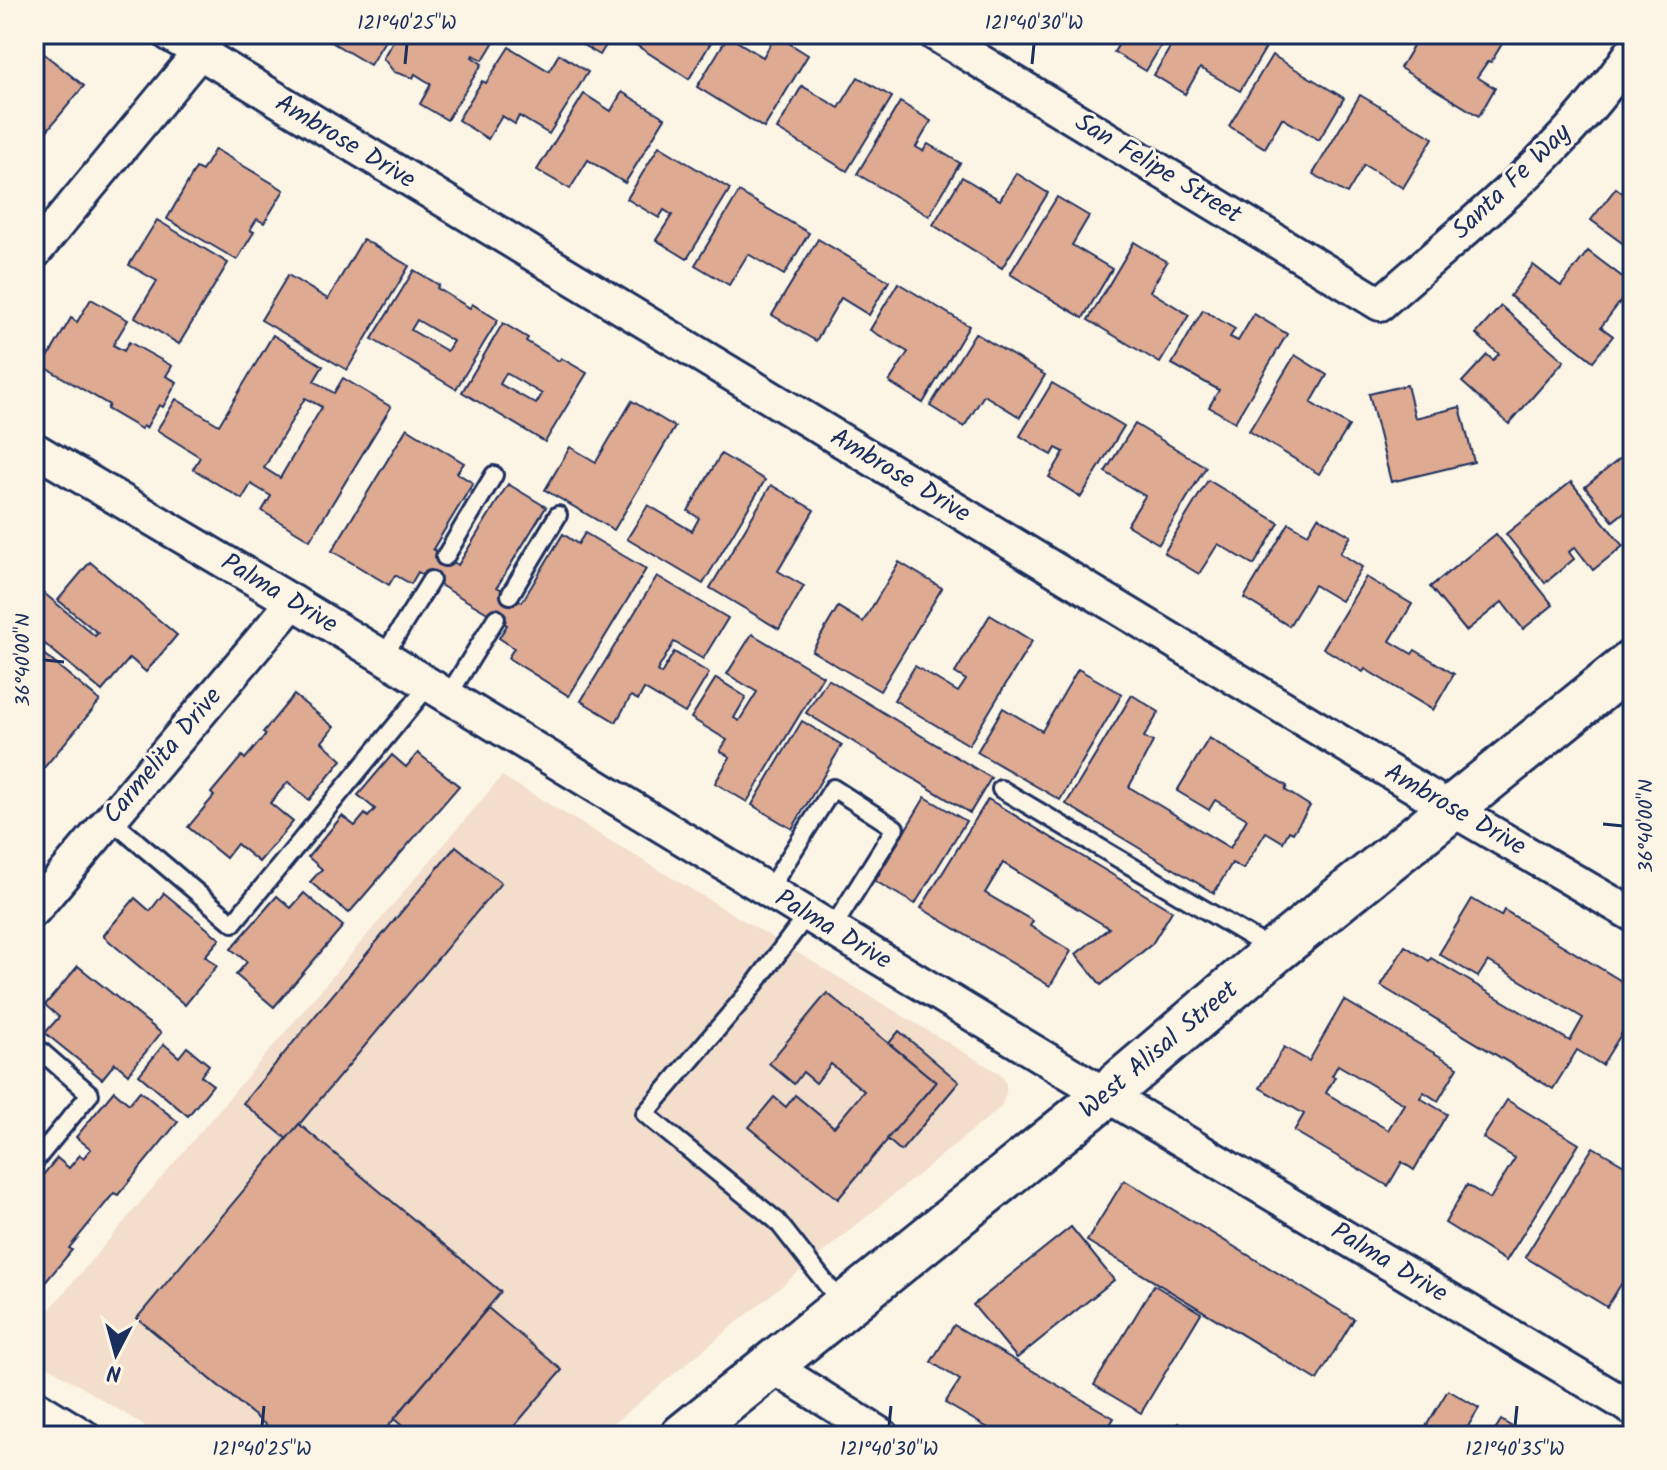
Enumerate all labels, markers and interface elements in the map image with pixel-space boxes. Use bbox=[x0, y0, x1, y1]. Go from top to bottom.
text: 121°40'25"W bbox=[357, 8, 457, 40]
text: 121°40'30"W bbox=[985, 8, 1083, 40]
street label: Ambrose Drive bbox=[266, 83, 424, 201]
street label: San Felipe Street bbox=[1066, 102, 1250, 236]
street label: Santa Fe Way bbox=[1442, 113, 1582, 250]
street label: Ambrose Drive bbox=[821, 417, 979, 535]
street label: Palma Drive bbox=[212, 542, 346, 646]
text: 36°40'00"N bbox=[8, 613, 40, 707]
street label: Carmelita Drive bbox=[93, 678, 233, 834]
street label: Ambrose Drive bbox=[1376, 752, 1534, 868]
text: 36°40'00"N bbox=[1631, 779, 1663, 873]
street label: Palma Drive bbox=[766, 878, 900, 982]
street label: West Alisal Street bbox=[1070, 970, 1249, 1130]
street label: Palma Drive bbox=[1322, 1211, 1456, 1315]
north arrow bbox=[76, 1314, 156, 1394]
text: N bbox=[105, 1353, 123, 1390]
text: 121°40'25"W bbox=[212, 1434, 312, 1466]
text: 121°40'30"W bbox=[840, 1434, 938, 1466]
text: 121°40'35"W bbox=[1465, 1434, 1565, 1466]

